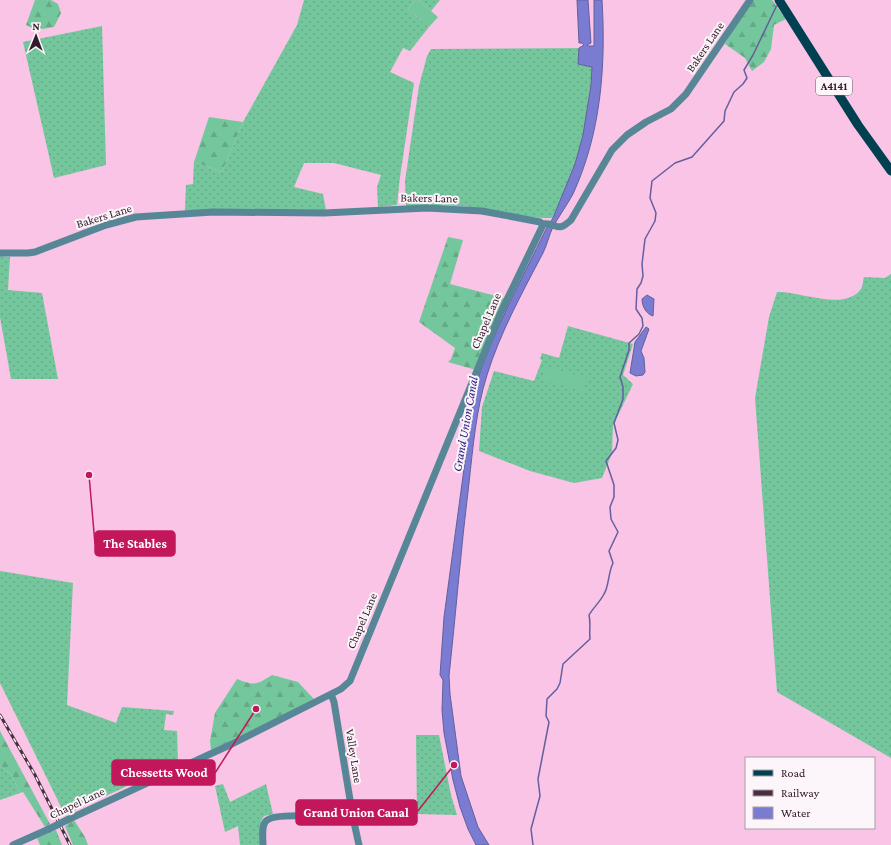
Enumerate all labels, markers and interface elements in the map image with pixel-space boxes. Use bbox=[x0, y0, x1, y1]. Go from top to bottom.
north arrow bbox=[16, 16, 56, 56]
street label: Bakers Lane bbox=[683, 19, 727, 75]
text: N bbox=[32, 20, 41, 32]
road number: A4141 bbox=[816, 77, 852, 95]
street label: Bakers Lane bbox=[400, 190, 458, 206]
street label: Bakers Lane bbox=[74, 201, 134, 231]
street label: Chapel Lane bbox=[468, 291, 504, 351]
water label: Grand Union Canal bbox=[449, 374, 481, 473]
callout: The Stables bbox=[95, 531, 175, 556]
text: The Stables bbox=[103, 536, 167, 551]
street label: Chapel Lane bbox=[344, 591, 380, 651]
street label: Valley Lane bbox=[343, 728, 365, 784]
legend bbox=[745, 757, 875, 829]
callout: Chessetts Wood bbox=[112, 760, 215, 785]
text: Chessetts Wood bbox=[120, 765, 208, 780]
text: Road bbox=[781, 766, 806, 780]
street label: Chapel Lane bbox=[47, 784, 107, 822]
text: Railway bbox=[781, 786, 820, 800]
callout: Grand Union Canal bbox=[296, 800, 417, 825]
text: Grand Union Canal bbox=[303, 805, 409, 820]
text: Water bbox=[781, 806, 811, 820]

